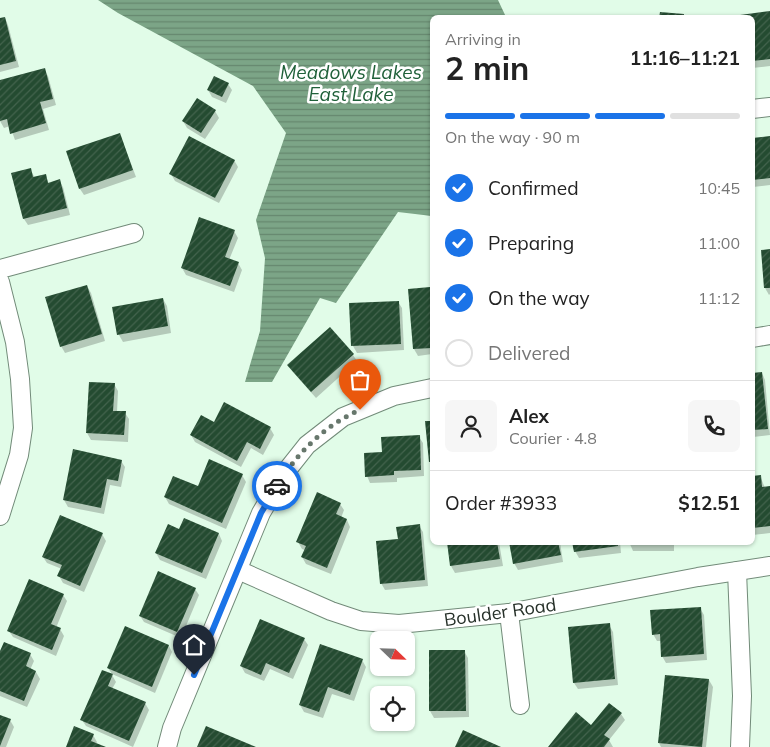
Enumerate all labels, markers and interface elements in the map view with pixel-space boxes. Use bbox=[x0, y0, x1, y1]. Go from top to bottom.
text: Arriving in bbox=[445, 29, 521, 49]
text: 11:16–11:21 bbox=[630, 46, 740, 70]
text: 2 min bbox=[445, 48, 529, 88]
water label: Meadows Lakes East Lake bbox=[280, 60, 422, 106]
text: On the way · 90 m bbox=[445, 127, 580, 147]
icon: check bbox=[445, 174, 473, 202]
text: Confirmed bbox=[488, 176, 579, 200]
text: 10:45 bbox=[698, 178, 740, 198]
icon: check bbox=[445, 229, 473, 257]
text: Preparing bbox=[488, 231, 574, 255]
text: 11:00 bbox=[698, 233, 740, 253]
icon: check bbox=[445, 284, 473, 312]
text: On the way bbox=[488, 286, 590, 310]
text: 11:12 bbox=[698, 288, 740, 308]
text: Delivered bbox=[488, 341, 570, 365]
pin bbox=[339, 359, 381, 410]
icon: bag bbox=[346, 366, 374, 394]
button: person bbox=[445, 400, 497, 452]
button: phone bbox=[688, 400, 740, 452]
text: Alex bbox=[509, 404, 549, 428]
text: Courier · 4.8 bbox=[509, 428, 597, 448]
courier bbox=[252, 461, 302, 511]
icon: car bbox=[263, 472, 291, 500]
text: Order #3933 bbox=[445, 491, 557, 515]
text: $12.51 bbox=[678, 491, 740, 515]
street label: Boulder Road bbox=[442, 593, 558, 631]
pin bbox=[173, 624, 215, 675]
icon: home bbox=[180, 631, 208, 659]
north arrow bbox=[370, 631, 415, 676]
map controls bbox=[370, 631, 415, 731]
button: locate bbox=[370, 686, 415, 731]

